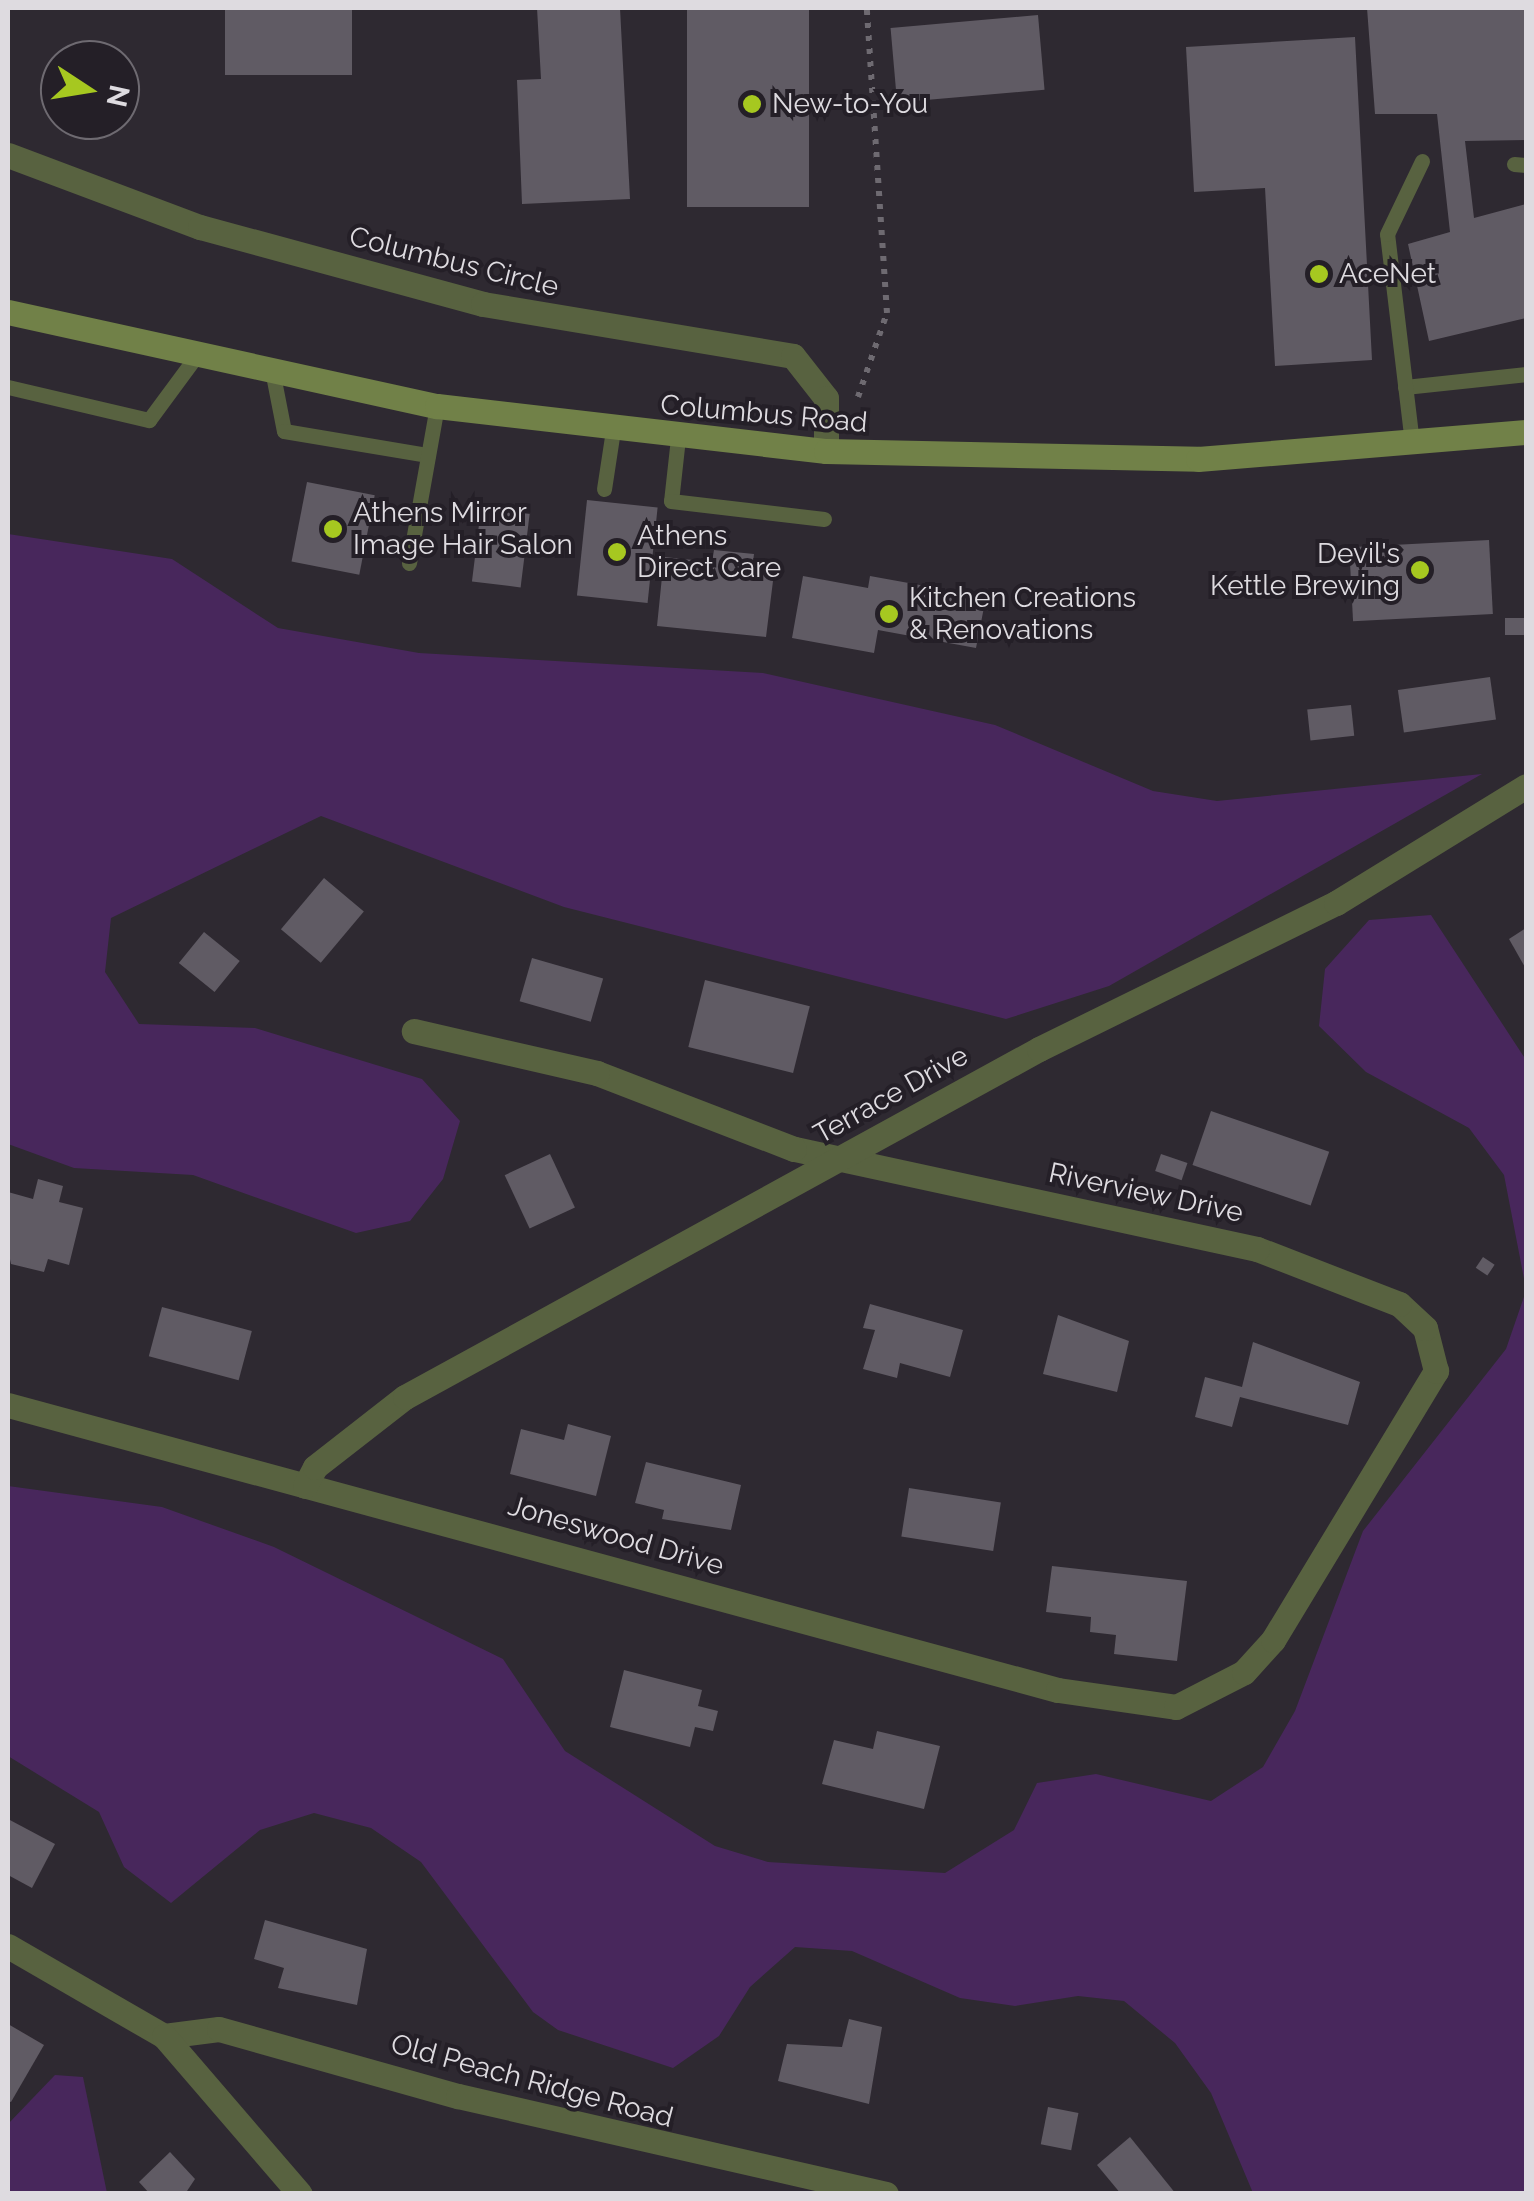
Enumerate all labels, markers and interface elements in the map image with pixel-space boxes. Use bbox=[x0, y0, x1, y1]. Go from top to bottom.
north arrow bbox=[40, 40, 140, 140]
text: N bbox=[100, 82, 136, 110]
place label: New-to-You bbox=[772, 87, 928, 121]
marker: New-to-You bbox=[741, 93, 763, 115]
street label: Columbus Circle bbox=[346, 220, 562, 304]
place label: AceNet bbox=[1339, 257, 1436, 291]
marker: AceNet bbox=[1308, 263, 1330, 285]
street label: Columbus Road bbox=[659, 388, 869, 440]
place label: Athens Mirror Image Hair Salon bbox=[353, 496, 574, 562]
marker: Athens Mirror Image Hair Salon bbox=[322, 518, 344, 540]
place label: Athens Direct Care bbox=[637, 519, 781, 585]
place label: Devil's Kettle Brewing bbox=[1210, 537, 1400, 603]
marker: Athens Direct Care bbox=[606, 541, 628, 563]
marker: Devil's Kettle Brewing bbox=[1409, 559, 1431, 581]
place label: Kitchen Creations & Renovations bbox=[909, 581, 1136, 647]
marker: Kitchen Creations & Renovations bbox=[878, 603, 900, 625]
street label: Terrace Drive bbox=[808, 1039, 974, 1151]
street label: Riverview Drive bbox=[1045, 1156, 1247, 1230]
street label: Joneswood Drive bbox=[504, 1489, 728, 1583]
street label: Old Peach Ridge Road bbox=[387, 2027, 677, 2135]

